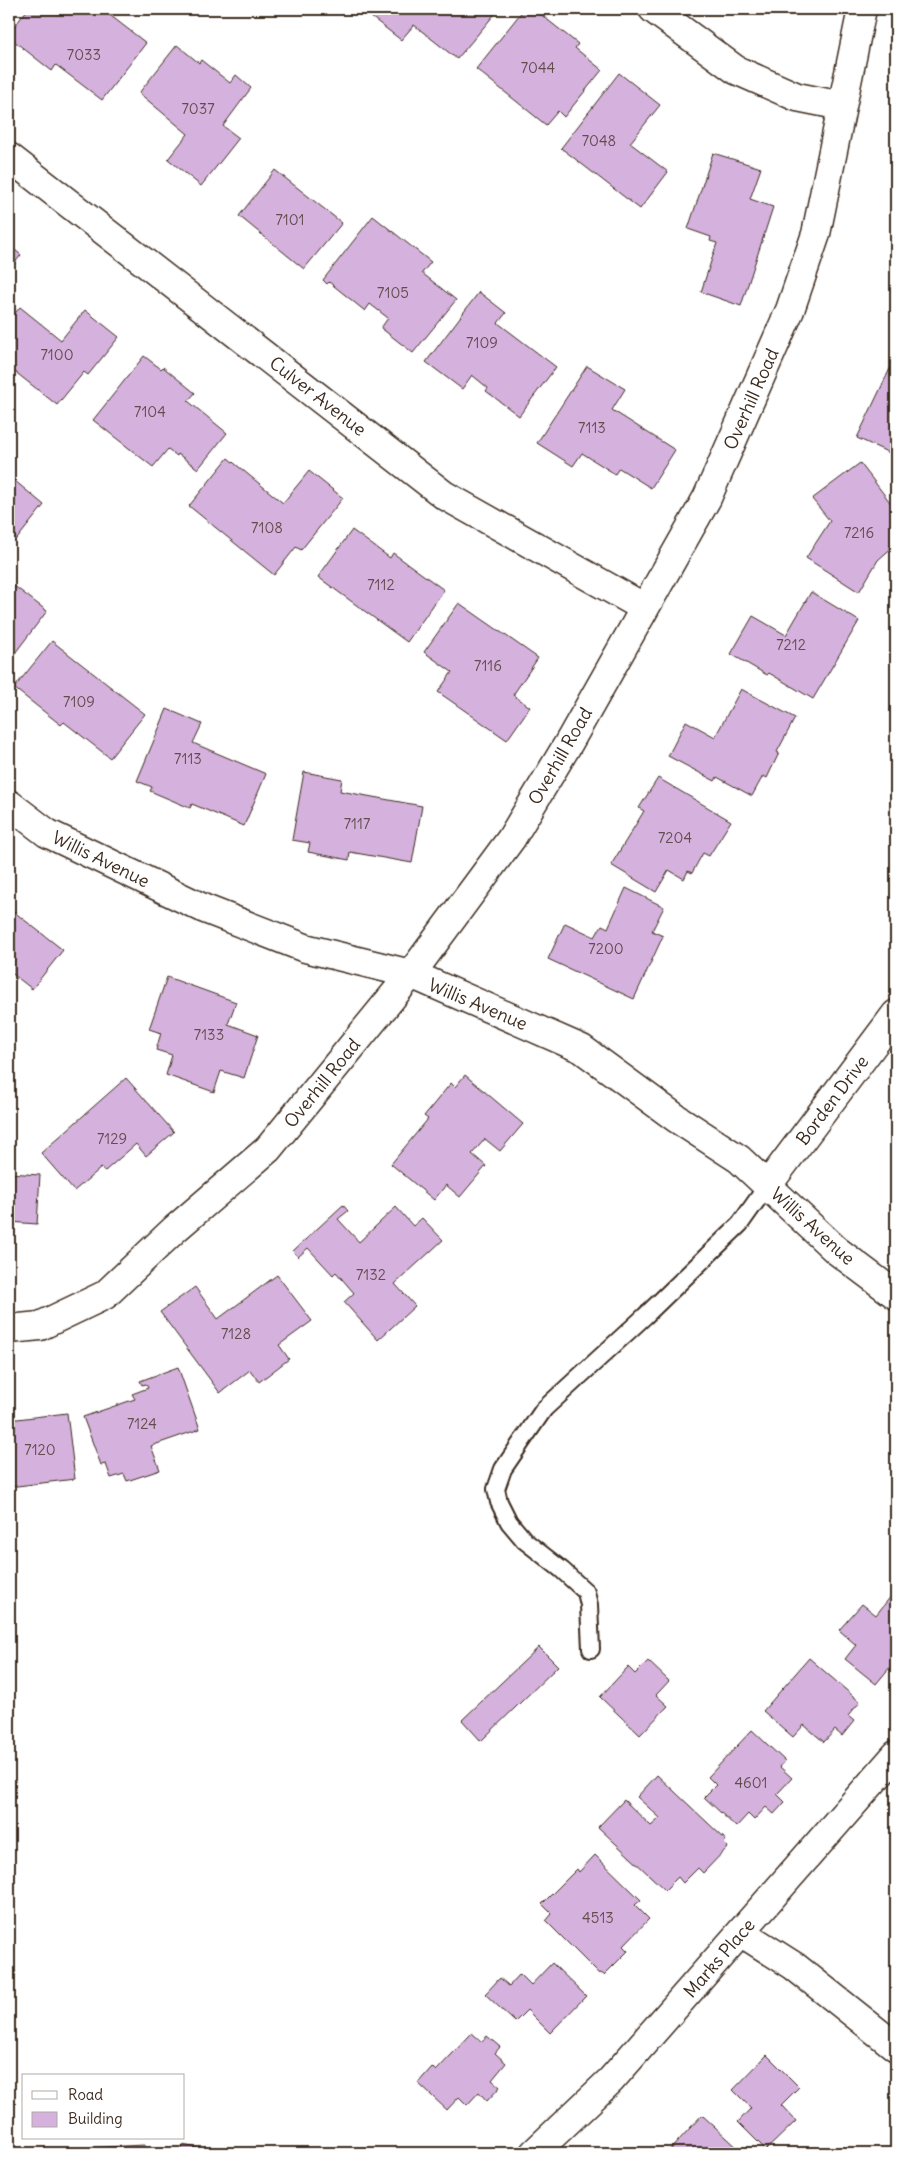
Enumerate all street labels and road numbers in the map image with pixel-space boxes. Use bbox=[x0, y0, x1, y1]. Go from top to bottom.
street label: Overhill Road bbox=[718, 344, 784, 453]
street label: Culver Avenue bbox=[265, 351, 371, 441]
street label: Overhill Road bbox=[523, 703, 597, 809]
street label: Willis Avenue bbox=[49, 826, 153, 892]
street label: Willis Avenue bbox=[425, 973, 531, 1035]
street label: Overhill Road bbox=[279, 1033, 365, 1132]
street label: Borden Drive bbox=[791, 1051, 873, 1149]
street label: Willis Avenue bbox=[766, 1182, 860, 1270]
street label: Marks Place bbox=[678, 1914, 760, 2002]

